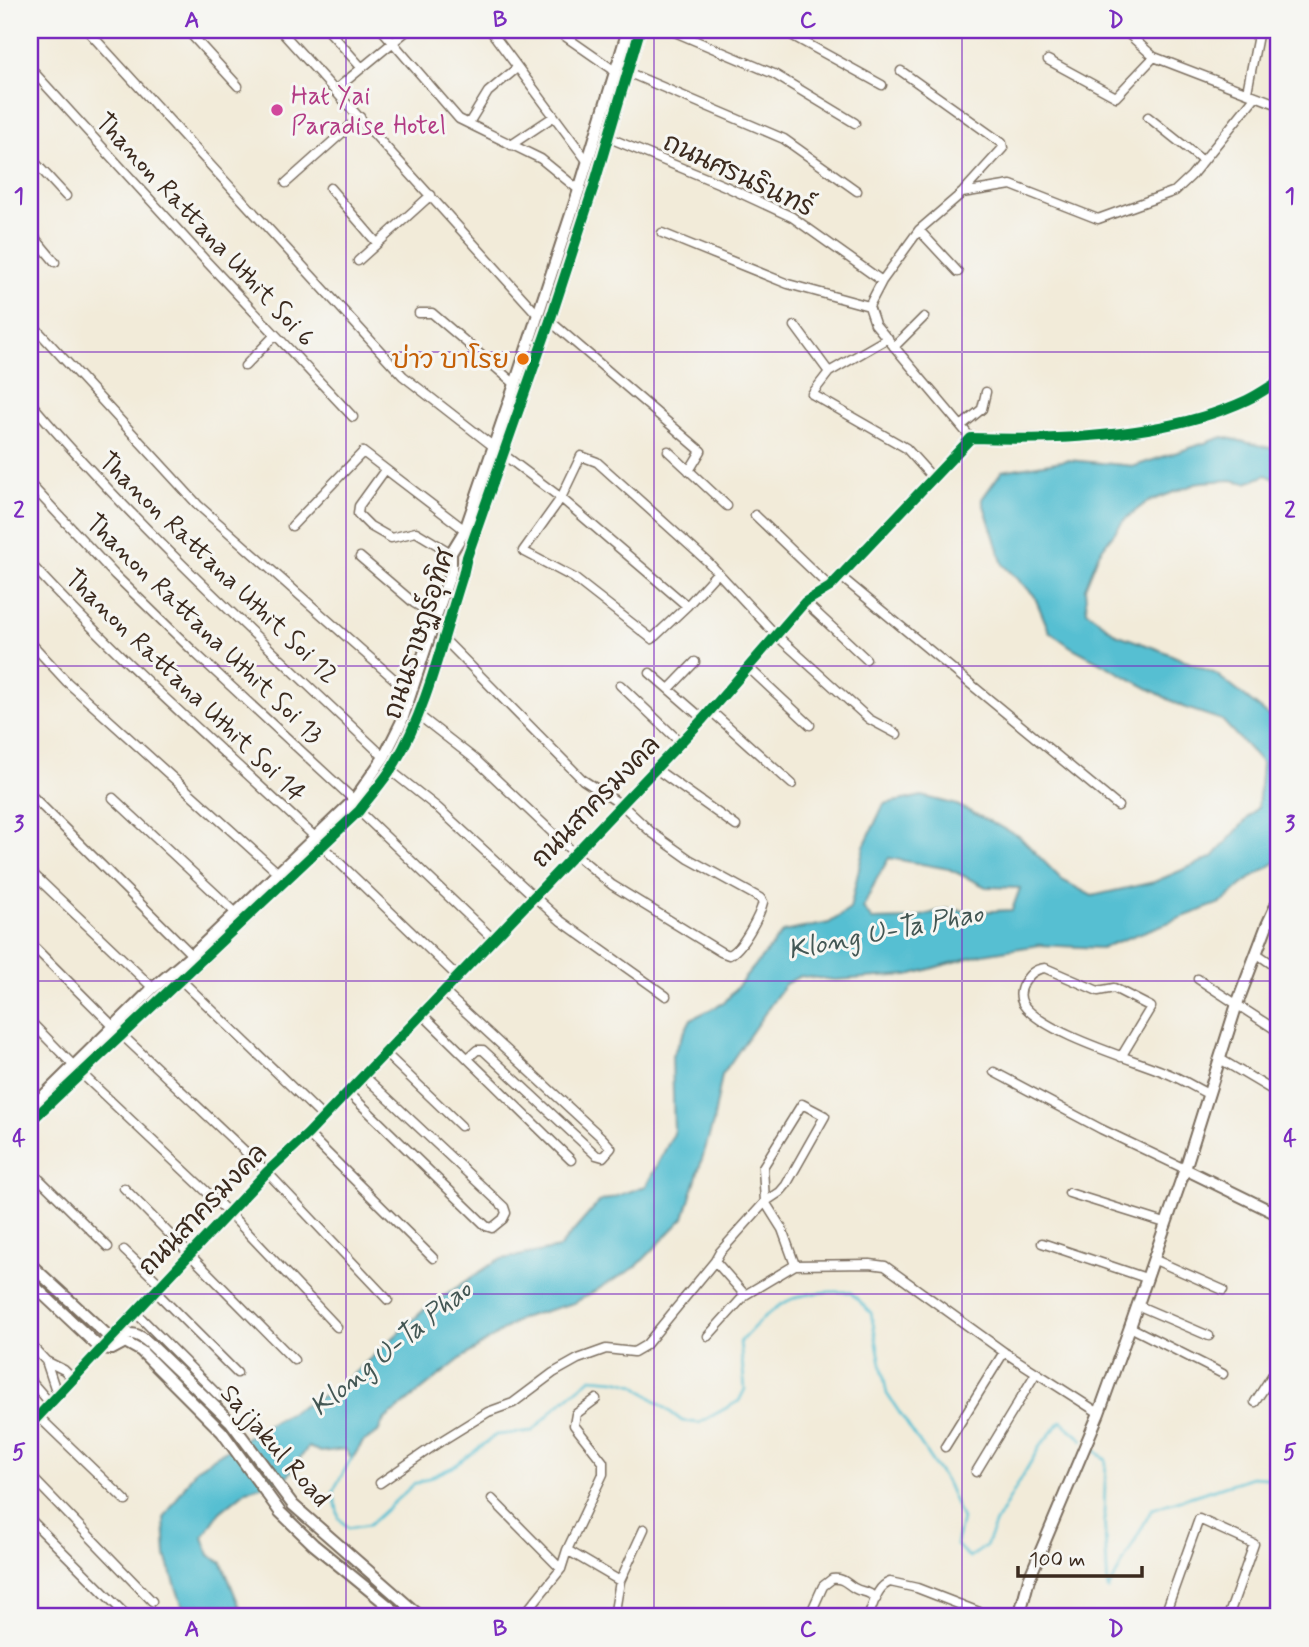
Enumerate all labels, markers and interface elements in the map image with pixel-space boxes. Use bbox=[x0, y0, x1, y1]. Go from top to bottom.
text: A bbox=[184, 6, 200, 36]
text: B bbox=[493, 6, 508, 36]
text: C bbox=[800, 6, 817, 36]
text: D bbox=[1108, 6, 1124, 36]
place label: Hat Yai Paradise Hotel bbox=[291, 80, 446, 144]
marker: Hat Yai Paradise Hotel bbox=[269, 102, 285, 118]
street label: Thanon Rattana Uthit Soi 6 bbox=[87, 106, 322, 355]
street label: ถนนศรนรินทร์ bbox=[657, 125, 820, 226]
text: 1 bbox=[14, 182, 24, 212]
text: 1 bbox=[1285, 182, 1295, 212]
place label: บ่าว บาโรย bbox=[391, 343, 509, 378]
marker: บ่าว บาโรย bbox=[515, 351, 531, 367]
street label: Thanon Rattana Uthit Soi 12 bbox=[91, 445, 345, 692]
text: 2 bbox=[13, 496, 25, 526]
text: 2 bbox=[1284, 496, 1296, 526]
street label: Thanon Rattana Uthit Soi 13 bbox=[78, 507, 330, 752]
street label: ถนนราษฏร์อุทิศ bbox=[376, 544, 464, 724]
street label: Thanon Rattana Uthit Soi 14 bbox=[57, 562, 312, 811]
street label: ถนนสาครมงคล bbox=[525, 729, 668, 876]
text: 3 bbox=[14, 810, 25, 840]
text: 3 bbox=[1285, 810, 1296, 840]
water label: Klong U-Ta Phao bbox=[785, 895, 987, 970]
text: 4 bbox=[12, 1124, 26, 1154]
text: 4 bbox=[1283, 1124, 1297, 1154]
street label: ถนนสาครมงคล bbox=[132, 1137, 275, 1284]
water label: Klong U-Ta Phao bbox=[303, 1272, 481, 1426]
street label: Sajjakul Road bbox=[212, 1378, 337, 1515]
text: 5 bbox=[12, 1438, 26, 1468]
text: 5 bbox=[1283, 1438, 1297, 1468]
scale bar bbox=[1018, 1535, 1143, 1579]
text: 100 m bbox=[1029, 1546, 1085, 1574]
text: A bbox=[184, 1615, 200, 1645]
text: B bbox=[493, 1615, 508, 1645]
text: C bbox=[800, 1615, 817, 1645]
text: D bbox=[1108, 1615, 1124, 1645]

